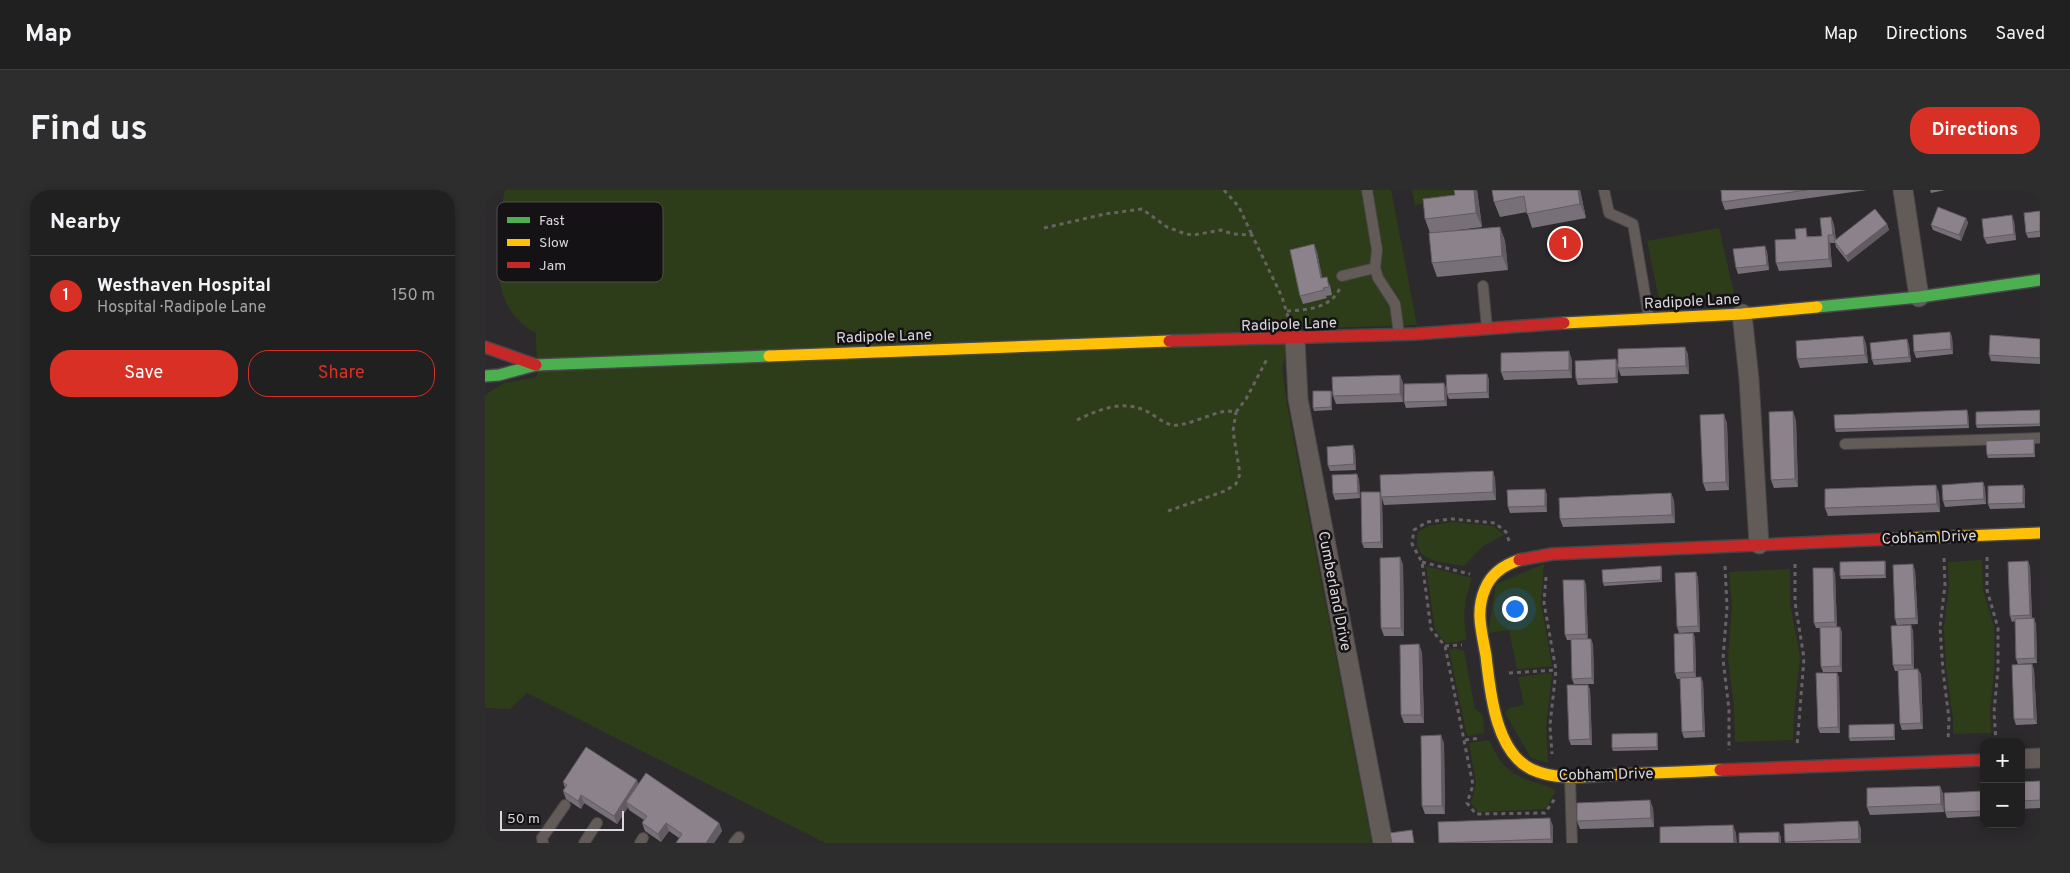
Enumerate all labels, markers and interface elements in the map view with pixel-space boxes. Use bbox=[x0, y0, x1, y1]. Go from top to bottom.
text: Map bbox=[25, 20, 72, 50]
text: Map bbox=[1824, 23, 1858, 46]
text: Directions bbox=[1886, 23, 1968, 46]
text: Saved bbox=[1996, 23, 2045, 46]
button: Directions bbox=[1910, 107, 2040, 154]
text: Find us bbox=[30, 108, 148, 152]
legend bbox=[497, 202, 663, 282]
text: Nearby bbox=[50, 209, 121, 236]
text: Fast bbox=[539, 213, 565, 230]
pin: 1 bbox=[1549, 225, 1581, 263]
text: Slow bbox=[539, 235, 569, 252]
text: Jam bbox=[539, 258, 566, 275]
text: Westhaven Hospital bbox=[97, 274, 271, 298]
text: 1 bbox=[63, 286, 69, 306]
text: 150 m bbox=[392, 286, 435, 306]
street label: Radipole Lane bbox=[1644, 290, 1741, 314]
text: Hospital · Radipole Lane bbox=[97, 298, 266, 318]
street label: Radipole Lane bbox=[1241, 314, 1337, 337]
street label: Radipole Lane bbox=[836, 326, 932, 349]
button: Save bbox=[50, 350, 238, 397]
button: Share bbox=[248, 350, 435, 397]
street label: Cobham Drive bbox=[1881, 527, 1977, 550]
street label: Cumberland Drive bbox=[1313, 530, 1354, 653]
your location bbox=[1502, 596, 1528, 622]
map controls bbox=[1980, 738, 2025, 828]
button: + bbox=[1980, 738, 2025, 783]
street label: Cobham Drive bbox=[1558, 765, 1654, 786]
button: − bbox=[1980, 783, 2025, 828]
scale bar bbox=[500, 808, 624, 831]
text: 50 m bbox=[507, 811, 540, 828]

